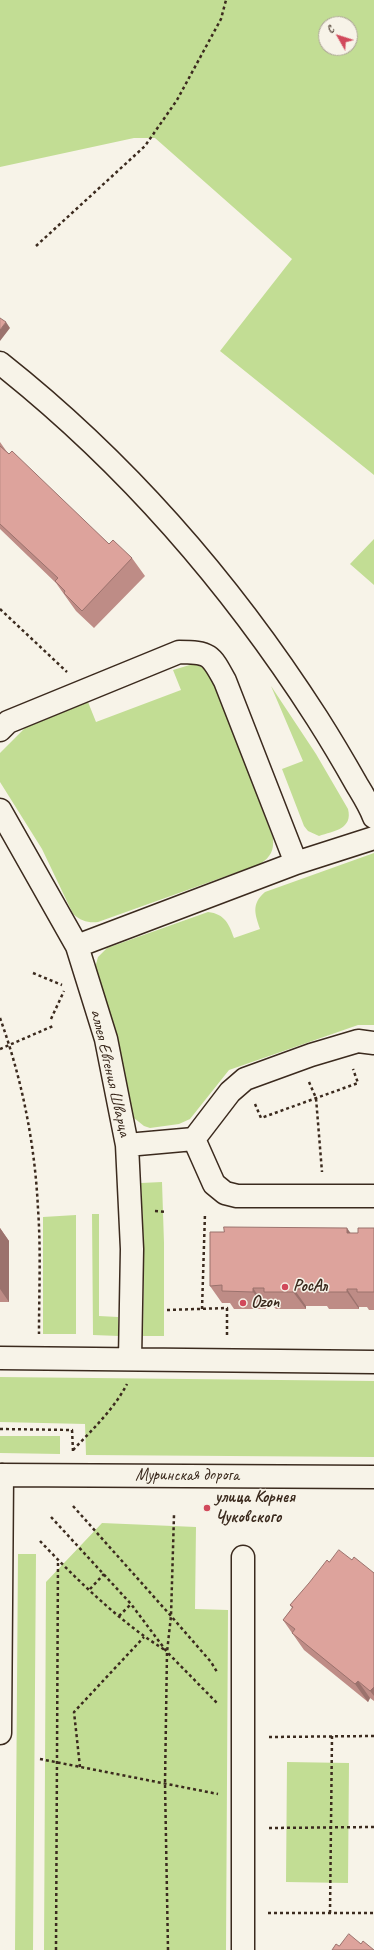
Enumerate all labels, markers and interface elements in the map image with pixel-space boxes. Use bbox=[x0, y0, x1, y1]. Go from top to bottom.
north arrow bbox=[318, 16, 358, 56]
text: С bbox=[322, 23, 337, 36]
street label: аллея Евгения Шварца bbox=[85, 1007, 135, 1139]
place label: РосАл bbox=[293, 1277, 328, 1297]
marker: РосАл bbox=[280, 1282, 290, 1292]
place label: Ozon bbox=[251, 1293, 279, 1313]
marker: Ozon bbox=[238, 1298, 248, 1308]
street label: Муринская дорога bbox=[135, 1466, 239, 1486]
place label: улица Корнея Чуковского bbox=[215, 1488, 295, 1528]
marker: улица Корнея Чуковского bbox=[202, 1503, 212, 1513]

